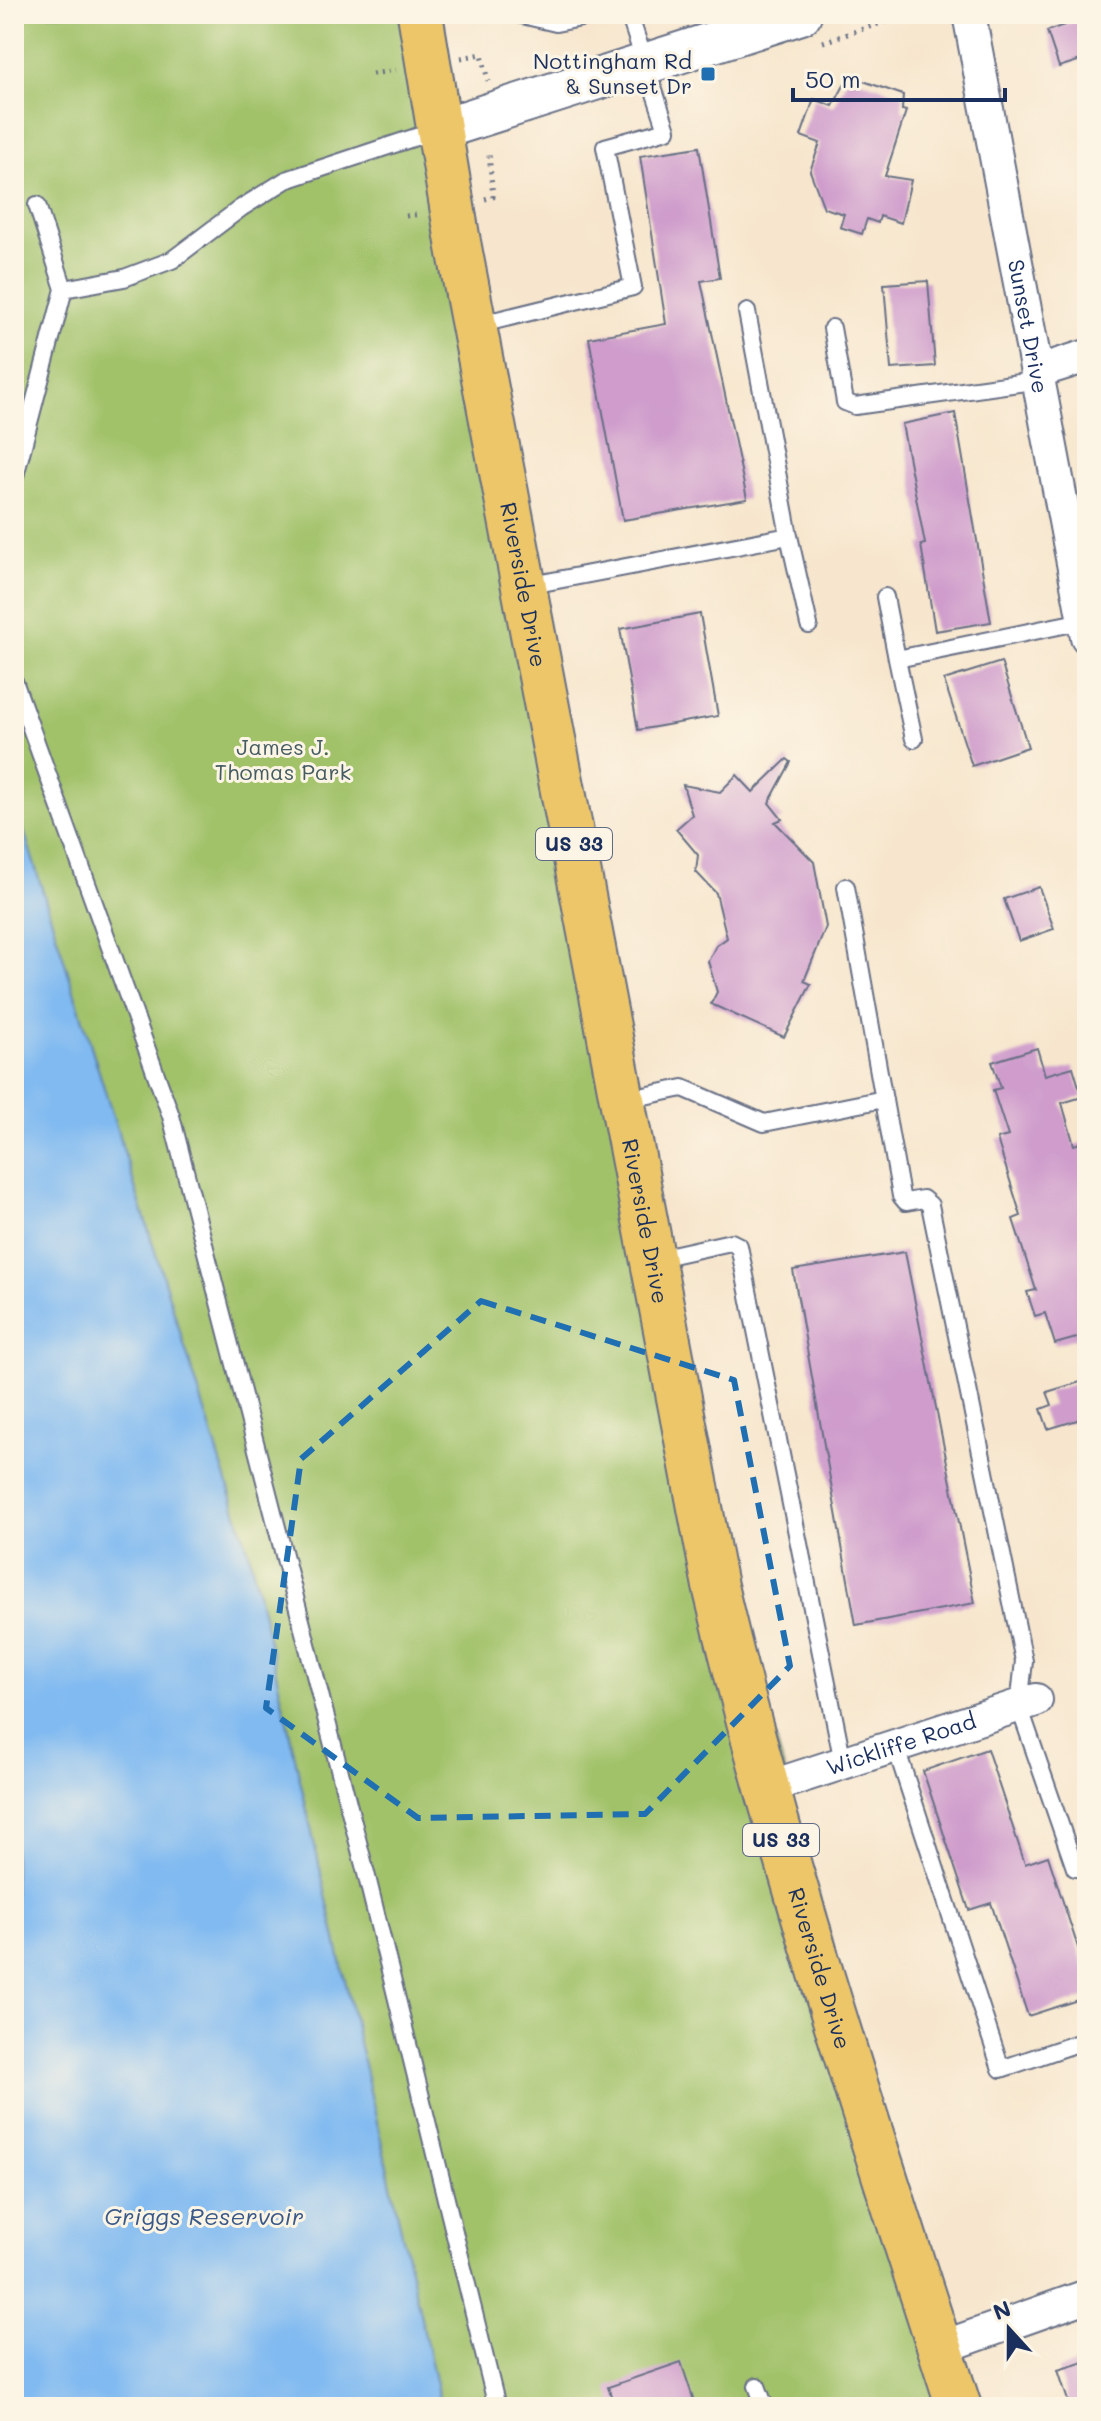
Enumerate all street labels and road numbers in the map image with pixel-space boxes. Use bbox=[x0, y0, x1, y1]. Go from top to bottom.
street label: Sunset Drive bbox=[1002, 257, 1056, 396]
street label: Riverside Drive bbox=[494, 500, 554, 669]
road number: US 33 bbox=[536, 828, 612, 860]
street label: Riverside Drive bbox=[616, 1136, 676, 1306]
street label: Wickliffe Road bbox=[822, 1706, 979, 1781]
road number: US 33 bbox=[743, 1824, 819, 1856]
street label: Riverside Drive bbox=[782, 1884, 858, 2053]

